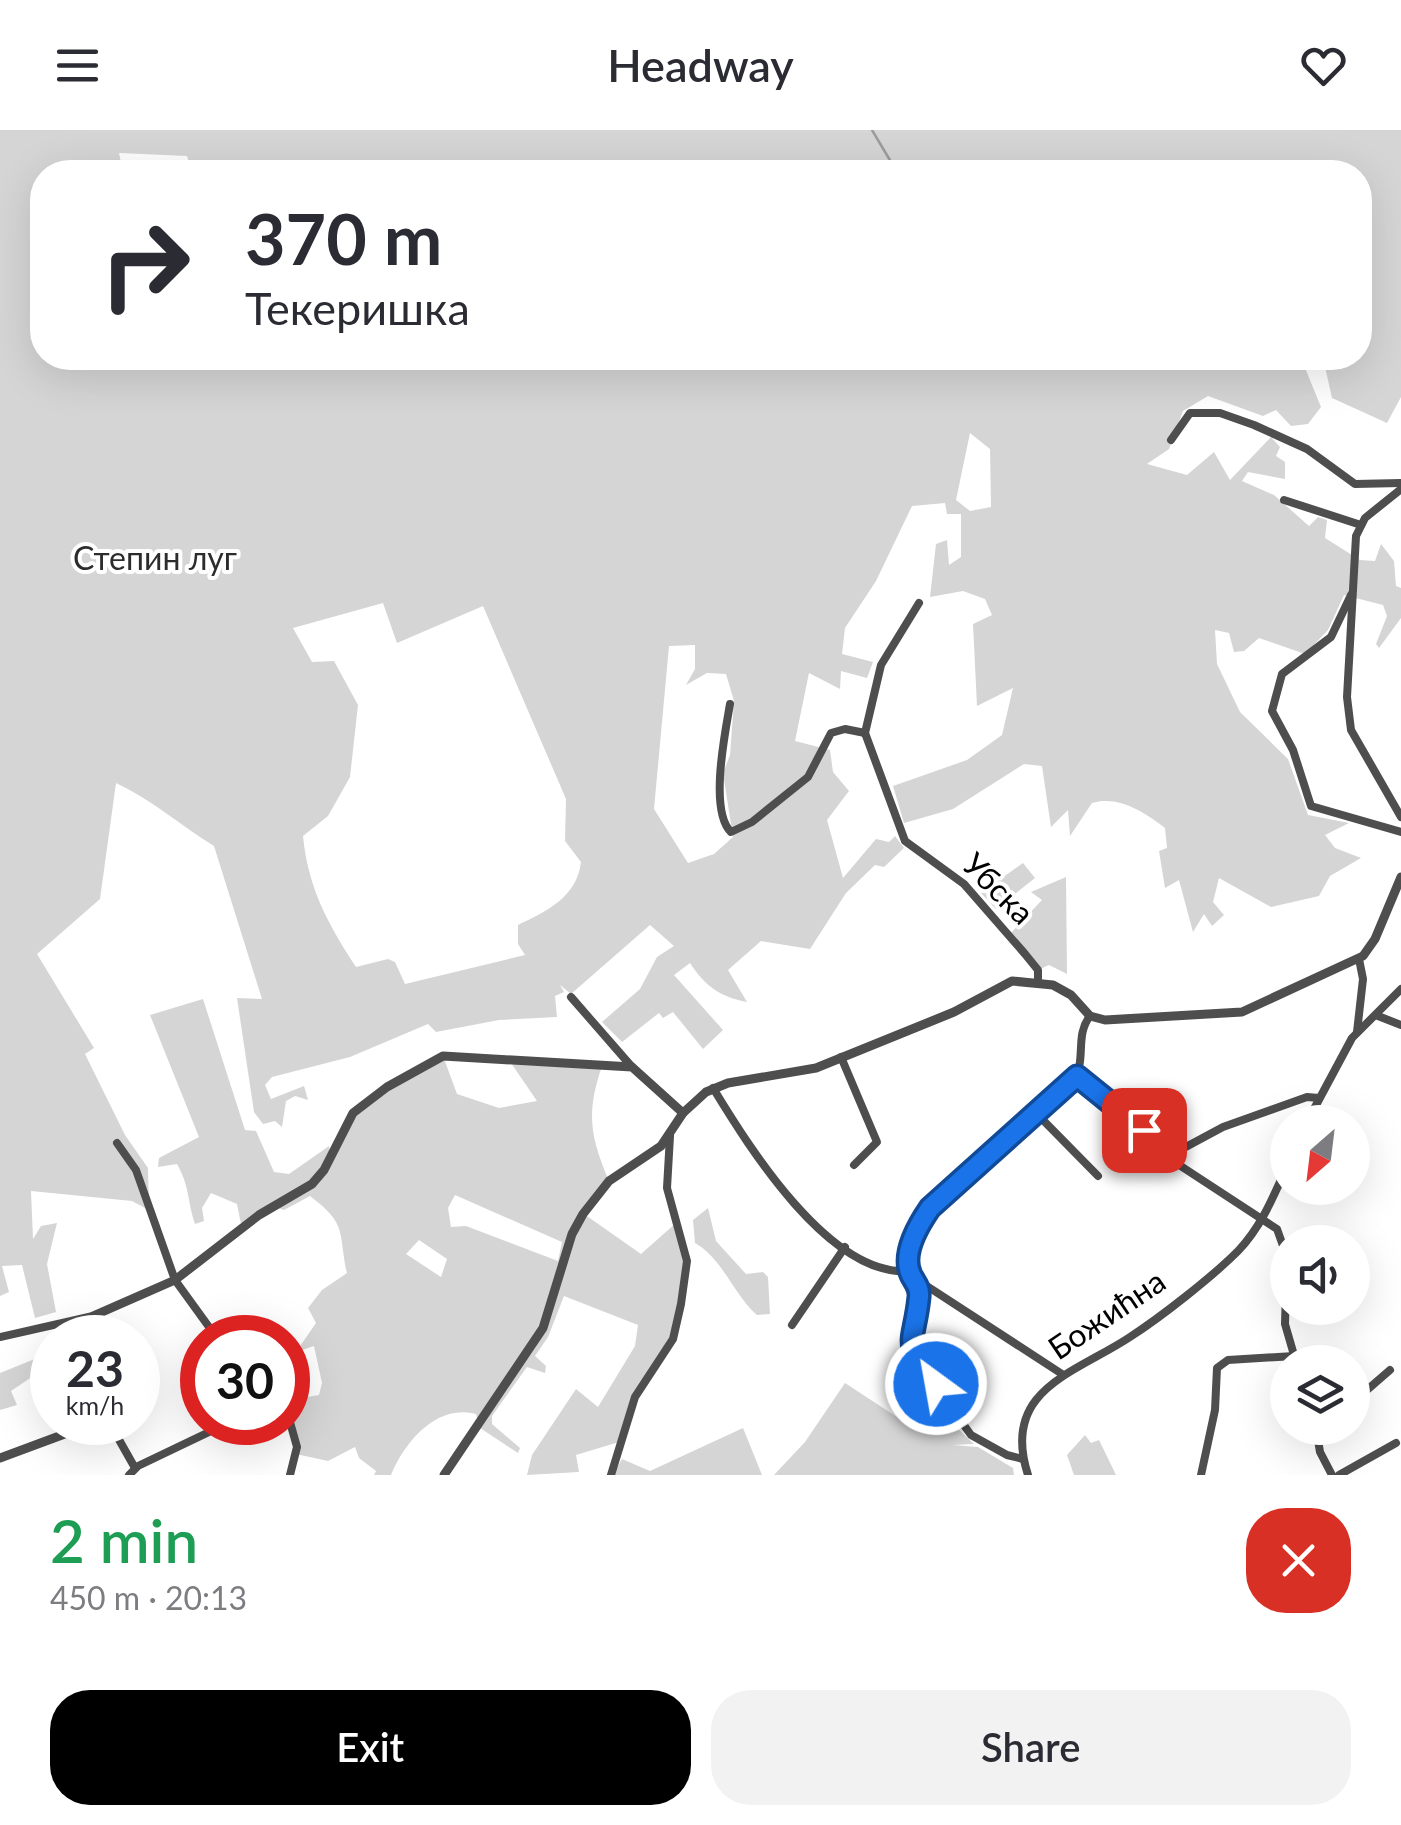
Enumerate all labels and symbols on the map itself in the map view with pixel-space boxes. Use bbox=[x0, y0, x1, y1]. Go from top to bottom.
park label: Степин луг bbox=[73, 538, 237, 577]
street label: Убска bbox=[955, 844, 1043, 932]
pin bbox=[1102, 1088, 1187, 1173]
north arrow bbox=[1270, 1105, 1370, 1205]
street label: Божићна bbox=[1040, 1260, 1172, 1367]
speed limit sign: 30 bbox=[180, 1315, 310, 1445]
position arrow bbox=[884, 1332, 988, 1436]

